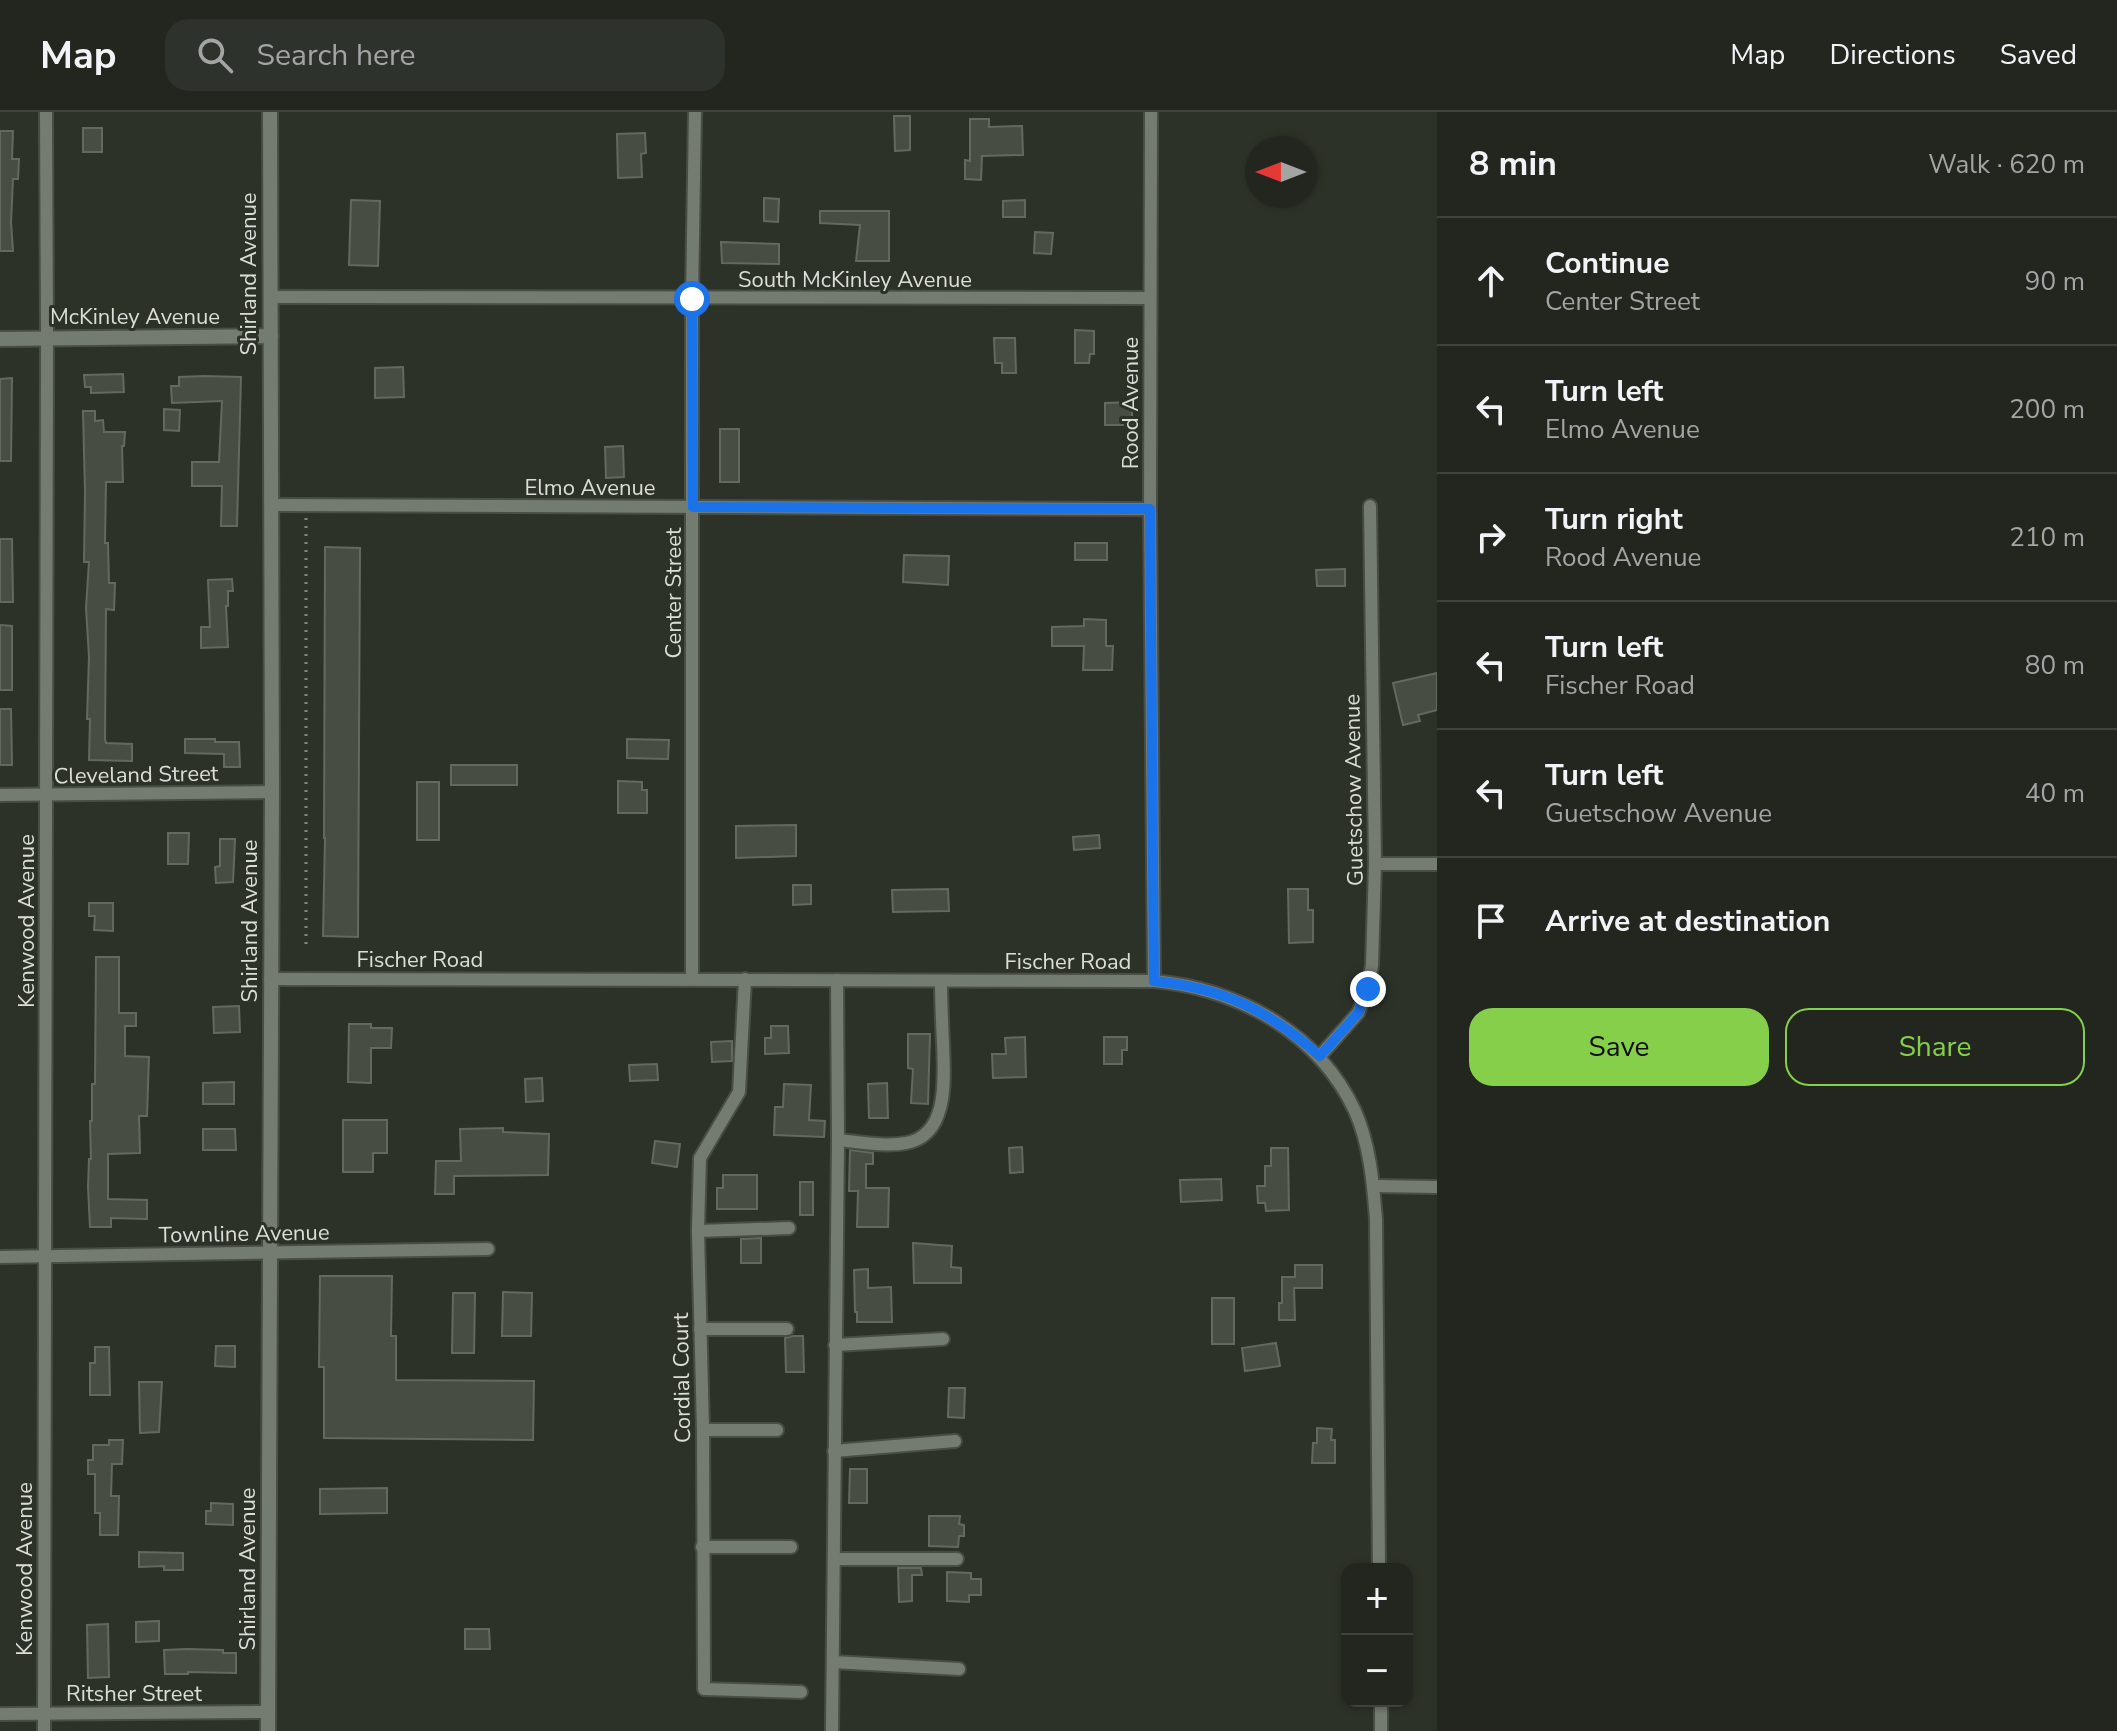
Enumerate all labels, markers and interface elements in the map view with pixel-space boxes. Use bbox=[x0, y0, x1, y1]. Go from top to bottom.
search box bbox=[165, 19, 725, 91]
text: Map bbox=[40, 30, 117, 81]
icon: search bbox=[193, 33, 237, 77]
text: Search here bbox=[257, 35, 416, 76]
text: Map bbox=[1730, 36, 1785, 74]
text: Directions bbox=[1829, 36, 1956, 74]
text: Saved bbox=[2000, 36, 2077, 74]
north arrow bbox=[1245, 136, 1317, 208]
text: 8 min bbox=[1469, 141, 1557, 187]
text: Walk · 620 m bbox=[1928, 147, 2085, 182]
street label: Shirland Avenue bbox=[234, 192, 264, 356]
text: Continue bbox=[1545, 243, 1670, 284]
icon: ahead bbox=[1469, 259, 1513, 303]
text: 90 m bbox=[2025, 264, 2085, 299]
street label: South McKinley Avenue bbox=[738, 265, 972, 295]
route start bbox=[674, 281, 710, 317]
text: Center Street bbox=[1545, 284, 1700, 319]
street label: McKinley Avenue bbox=[50, 302, 220, 332]
street label: Rood Avenue bbox=[1116, 337, 1146, 469]
text: Turn left bbox=[1545, 371, 1663, 412]
icon: left bbox=[1469, 387, 1513, 431]
text: 200 m bbox=[2009, 392, 2085, 427]
text: Elmo Avenue bbox=[1545, 412, 1700, 447]
street label: Elmo Avenue bbox=[525, 473, 655, 503]
text: Turn right bbox=[1545, 499, 1683, 540]
icon: right bbox=[1469, 515, 1513, 559]
text: 210 m bbox=[2009, 520, 2085, 555]
street label: Center Street bbox=[659, 527, 689, 659]
text: Rood Avenue bbox=[1545, 540, 1701, 575]
text: Turn left bbox=[1545, 627, 1663, 668]
icon: left bbox=[1469, 643, 1513, 687]
text: 80 m bbox=[2025, 648, 2085, 683]
text: Fischer Road bbox=[1545, 668, 1695, 703]
street label: Guetschow Avenue bbox=[1337, 694, 1371, 886]
text: Turn left bbox=[1545, 755, 1663, 796]
street label: Cleveland Street bbox=[53, 759, 219, 791]
icon: left bbox=[1469, 771, 1513, 815]
text: 40 m bbox=[2025, 776, 2085, 811]
text: Guetschow Avenue bbox=[1545, 796, 1772, 831]
street label: Kenwood Avenue bbox=[12, 834, 42, 1008]
street label: Shirland Avenue bbox=[235, 839, 265, 1003]
icon: arrive bbox=[1469, 899, 1513, 943]
text: Arrive at destination bbox=[1545, 901, 1830, 942]
street label: Fischer Road bbox=[357, 945, 483, 975]
street label: Fischer Road bbox=[1005, 947, 1131, 977]
route end bbox=[1350, 971, 1386, 1007]
button: Save bbox=[1469, 1008, 1769, 1086]
button: Share bbox=[1785, 1008, 2085, 1086]
street label: Townline Avenue bbox=[158, 1218, 330, 1250]
street label: Cordial Court bbox=[666, 1312, 698, 1444]
street label: Kenwood Avenue bbox=[10, 1482, 40, 1656]
street label: Shirland Avenue bbox=[233, 1487, 263, 1651]
map controls bbox=[1341, 1563, 1413, 1707]
button: + bbox=[1341, 1563, 1413, 1635]
button: − bbox=[1341, 1635, 1413, 1707]
street label: Ritsher Street bbox=[66, 1679, 202, 1709]

